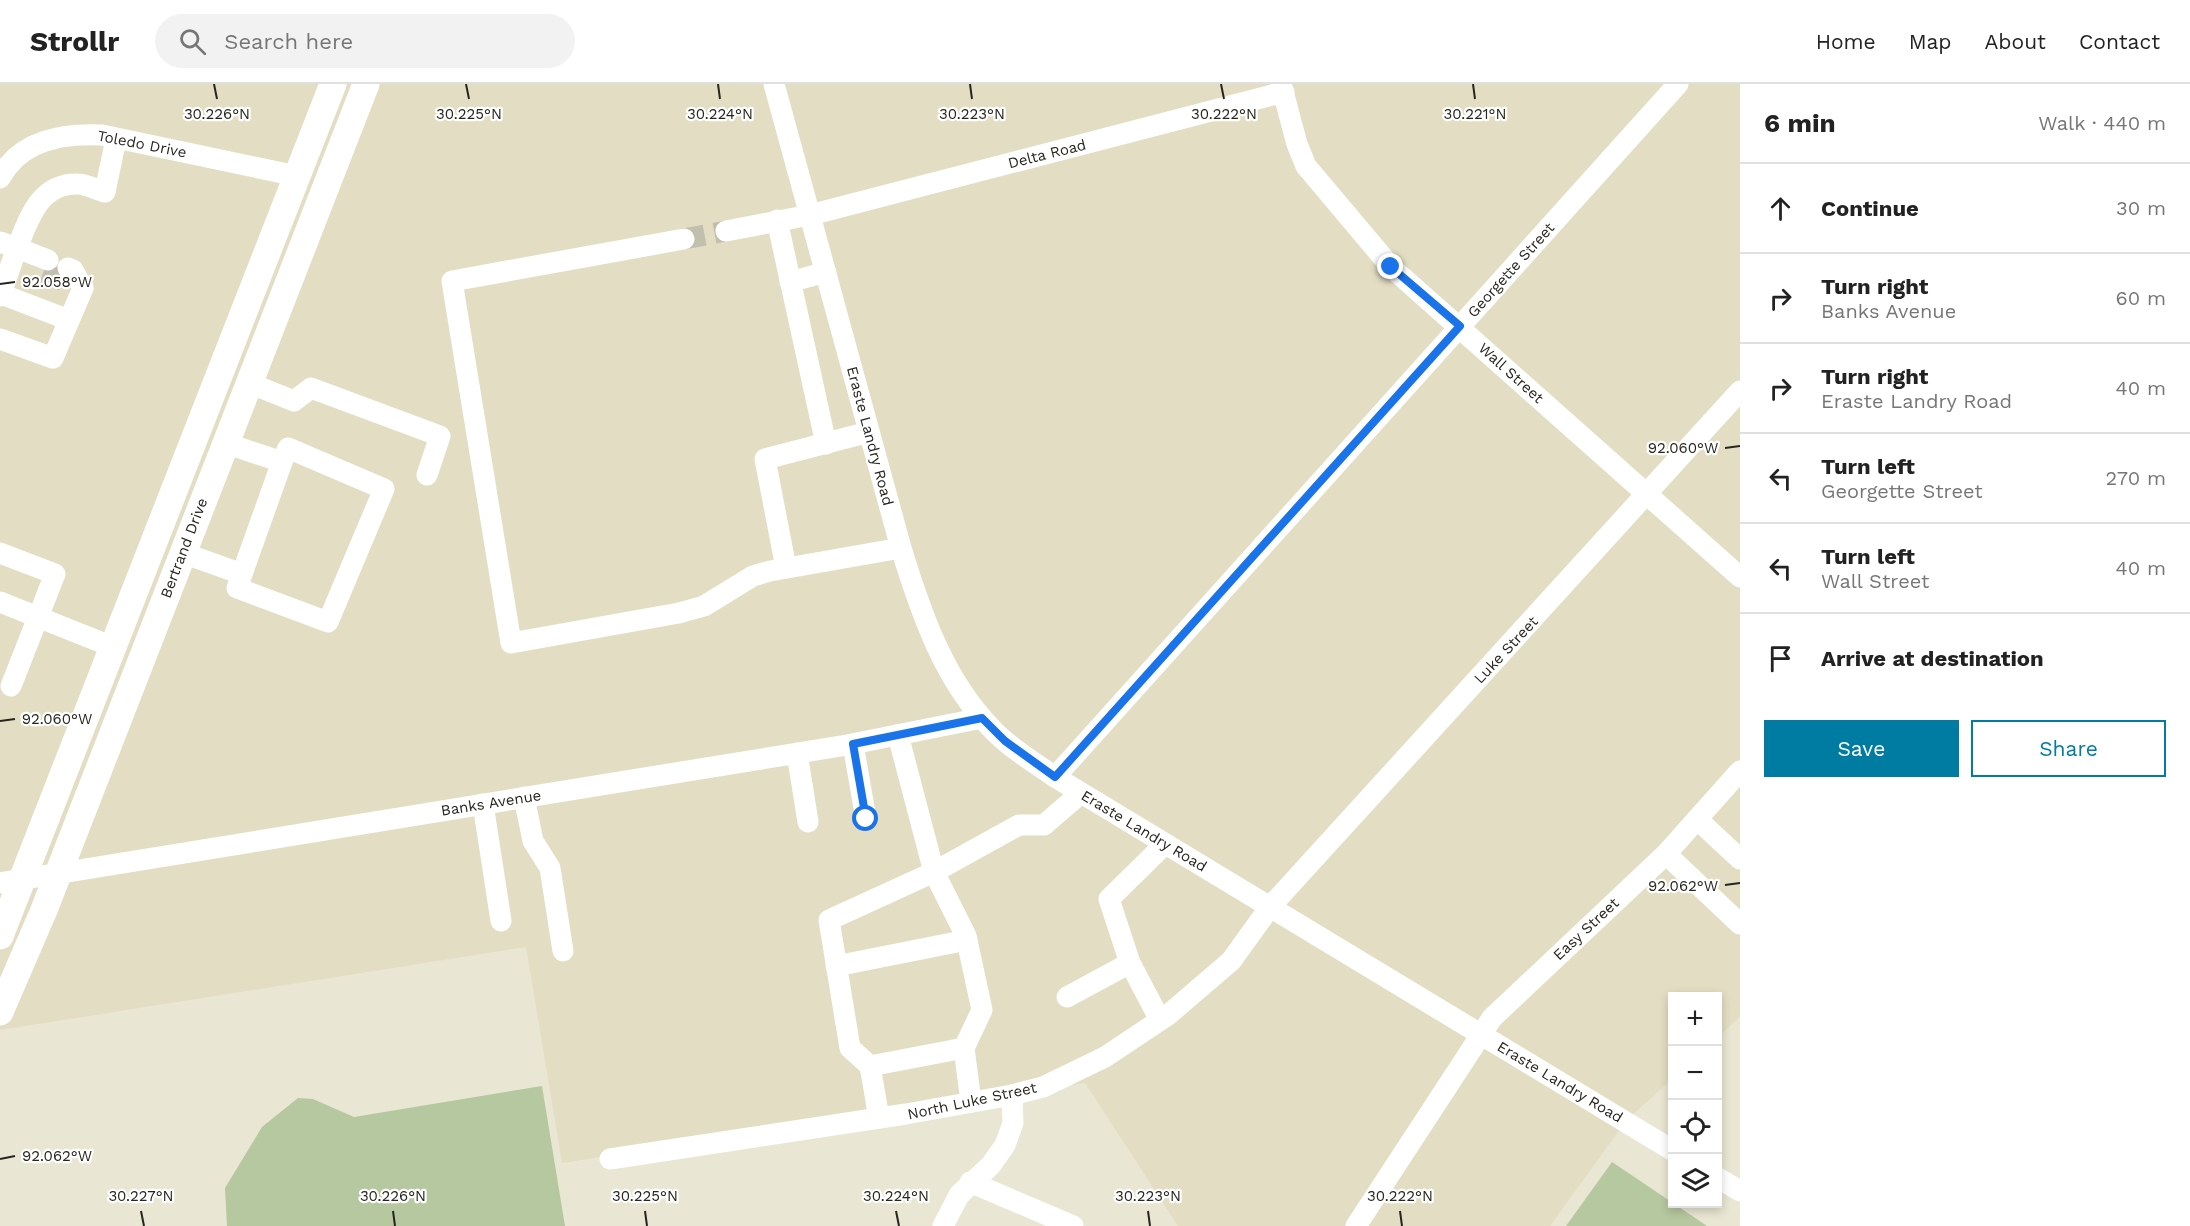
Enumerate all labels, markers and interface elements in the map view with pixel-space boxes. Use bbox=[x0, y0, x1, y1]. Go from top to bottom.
search box bbox=[155, 14, 575, 68]
text: Strollr bbox=[30, 25, 119, 58]
icon: search bbox=[176, 25, 209, 58]
text: Search here bbox=[224, 29, 353, 54]
text: Home bbox=[1816, 29, 1876, 54]
text: Map bbox=[1909, 29, 1952, 54]
text: About bbox=[1985, 29, 2046, 54]
text: Contact bbox=[2079, 29, 2160, 54]
text: 30.226°N bbox=[184, 105, 250, 123]
text: 30.225°N bbox=[436, 105, 502, 123]
text: 30.224°N bbox=[687, 105, 753, 123]
text: 30.223°N bbox=[939, 105, 1005, 123]
text: 30.222°N bbox=[1191, 105, 1257, 123]
text: 30.221°N bbox=[1444, 105, 1506, 123]
text: 6 min bbox=[1764, 108, 1836, 138]
text: Walk · 440 m bbox=[2038, 111, 2166, 135]
street label: Toledo Drive bbox=[96, 127, 188, 161]
street label: Delta Road bbox=[1006, 136, 1088, 172]
icon: ahead bbox=[1764, 192, 1797, 225]
text: Continue bbox=[1821, 196, 1919, 221]
text: 30 m bbox=[2116, 196, 2166, 220]
street label: Georgette Street bbox=[1464, 218, 1559, 321]
route end bbox=[1377, 253, 1403, 279]
text: 92.058°W bbox=[22, 273, 92, 291]
text: Turn right bbox=[1821, 274, 1928, 299]
icon: right bbox=[1764, 282, 1797, 315]
text: 60 m bbox=[2116, 286, 2166, 310]
text: Banks Avenue bbox=[1821, 299, 1956, 323]
street label: Wall Street bbox=[1475, 339, 1548, 407]
street label: Eraste Landry Road bbox=[843, 364, 897, 508]
text: Turn right bbox=[1821, 364, 1928, 389]
icon: right bbox=[1764, 372, 1797, 405]
text: 40 m bbox=[2115, 376, 2166, 400]
text: Eraste Landry Road bbox=[1821, 389, 2012, 413]
text: 92.060°W bbox=[1648, 439, 1718, 457]
text: Turn left bbox=[1821, 454, 1915, 479]
icon: left bbox=[1764, 462, 1797, 495]
text: 270 m bbox=[2106, 466, 2166, 490]
text: Georgette Street bbox=[1821, 479, 1983, 503]
street label: Bertrand Drive bbox=[157, 495, 211, 601]
text: Turn left bbox=[1821, 544, 1915, 569]
icon: left bbox=[1764, 552, 1797, 585]
text: 40 m bbox=[2115, 556, 2166, 580]
text: Wall Street bbox=[1821, 569, 1929, 593]
street label: Luke Street bbox=[1470, 612, 1542, 687]
icon: arrive bbox=[1764, 642, 1797, 675]
text: Arrive at destination bbox=[1821, 646, 2044, 671]
text: 92.060°W bbox=[22, 710, 92, 728]
button: Save bbox=[1764, 720, 1959, 777]
button: Share bbox=[1971, 720, 2166, 777]
street label: Banks Avenue bbox=[440, 786, 542, 820]
street label: Eraste Landry Road bbox=[1078, 786, 1210, 876]
route start bbox=[852, 805, 878, 831]
text: 92.062°W bbox=[1648, 877, 1718, 895]
street label: Easy Street bbox=[1549, 894, 1623, 964]
map controls bbox=[1668, 992, 1722, 1208]
button: + bbox=[1668, 992, 1722, 1046]
street label: Eraste Landry Road bbox=[1494, 1037, 1626, 1127]
button: − bbox=[1668, 1046, 1722, 1100]
street label: North Luke Street bbox=[906, 1078, 1039, 1123]
button: locate bbox=[1668, 1100, 1722, 1154]
text: 92.062°W bbox=[22, 1147, 92, 1165]
button: layers bbox=[1668, 1154, 1722, 1208]
text: 30.227°N bbox=[108, 1187, 174, 1205]
text: 30.226°N bbox=[360, 1187, 426, 1205]
text: 30.225°N bbox=[612, 1187, 678, 1205]
text: 30.224°N bbox=[863, 1187, 929, 1205]
text: 30.223°N bbox=[1115, 1187, 1181, 1205]
text: 30.222°N bbox=[1367, 1187, 1433, 1205]

